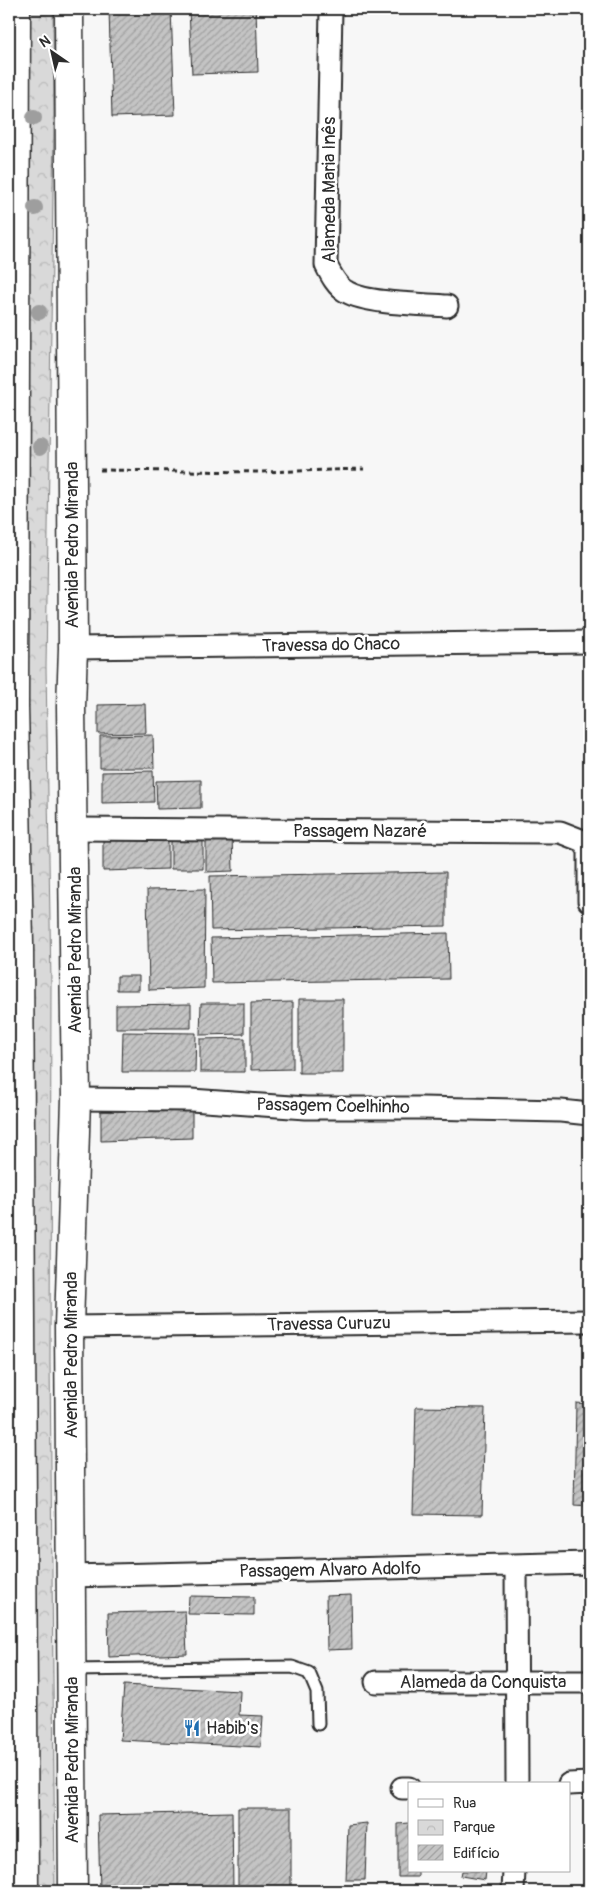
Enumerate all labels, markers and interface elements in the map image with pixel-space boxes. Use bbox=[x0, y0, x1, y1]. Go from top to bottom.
north arrow bbox=[28, 28, 78, 78]
text: N bbox=[36, 32, 54, 51]
street label: Alameda Maria Inês bbox=[318, 117, 341, 263]
street label: Avenida Pedro Miranda bbox=[61, 462, 84, 628]
street label: Travessa do Chaco bbox=[262, 632, 401, 658]
street label: Passagem Nazaré bbox=[293, 820, 427, 843]
street label: Avenida Pedro Miranda bbox=[64, 867, 87, 1033]
street label: Passagem Coelhinho bbox=[256, 1093, 410, 1119]
street label: Avenida Pedro Miranda bbox=[60, 1272, 83, 1438]
street label: Travessa Curuzu bbox=[267, 1311, 391, 1337]
street label: Passagem Alvaro Adolfo bbox=[239, 1557, 421, 1583]
street label: Alameda da Conquista bbox=[400, 1671, 566, 1694]
street label: Avenida Pedro Miranda bbox=[61, 1677, 84, 1843]
place label: Habib's bbox=[206, 1717, 258, 1740]
restaurant icon: Habib's bbox=[182, 1718, 202, 1738]
legend bbox=[408, 1782, 570, 1872]
text: Rua bbox=[453, 1794, 476, 1813]
text: Parque bbox=[453, 1818, 496, 1837]
text: Edifício bbox=[453, 1844, 499, 1863]

